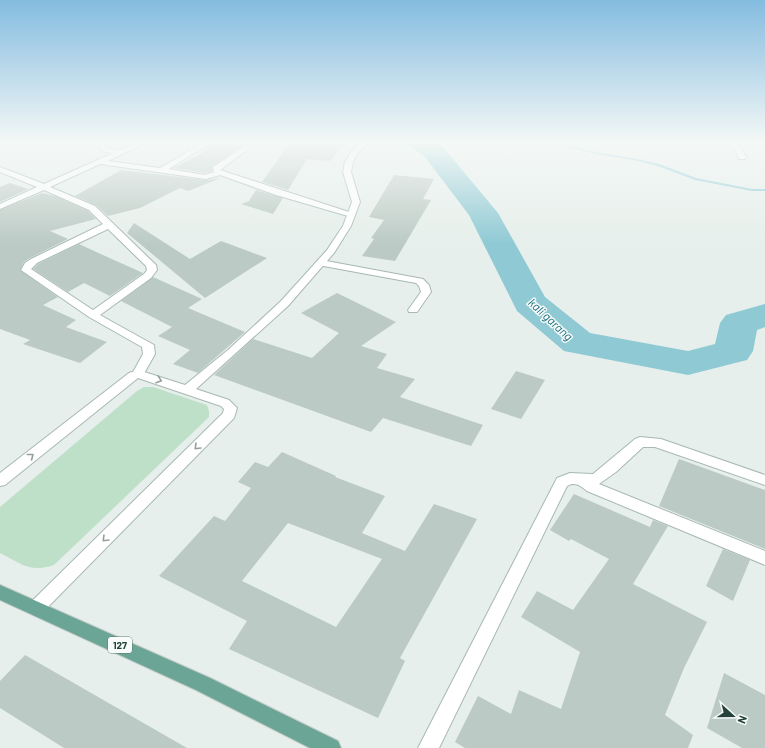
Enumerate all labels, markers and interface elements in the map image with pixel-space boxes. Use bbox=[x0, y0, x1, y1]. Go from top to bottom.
water label: kali garang bbox=[526, 295, 576, 343]
one-way arrow bbox=[156, 376, 163, 384]
one-way arrow bbox=[194, 442, 202, 450]
one-way arrow bbox=[26, 454, 33, 461]
one-way arrow bbox=[102, 534, 110, 542]
road number: 127 bbox=[108, 637, 132, 653]
north arrow bbox=[713, 696, 753, 736]
text: N bbox=[735, 714, 750, 726]

